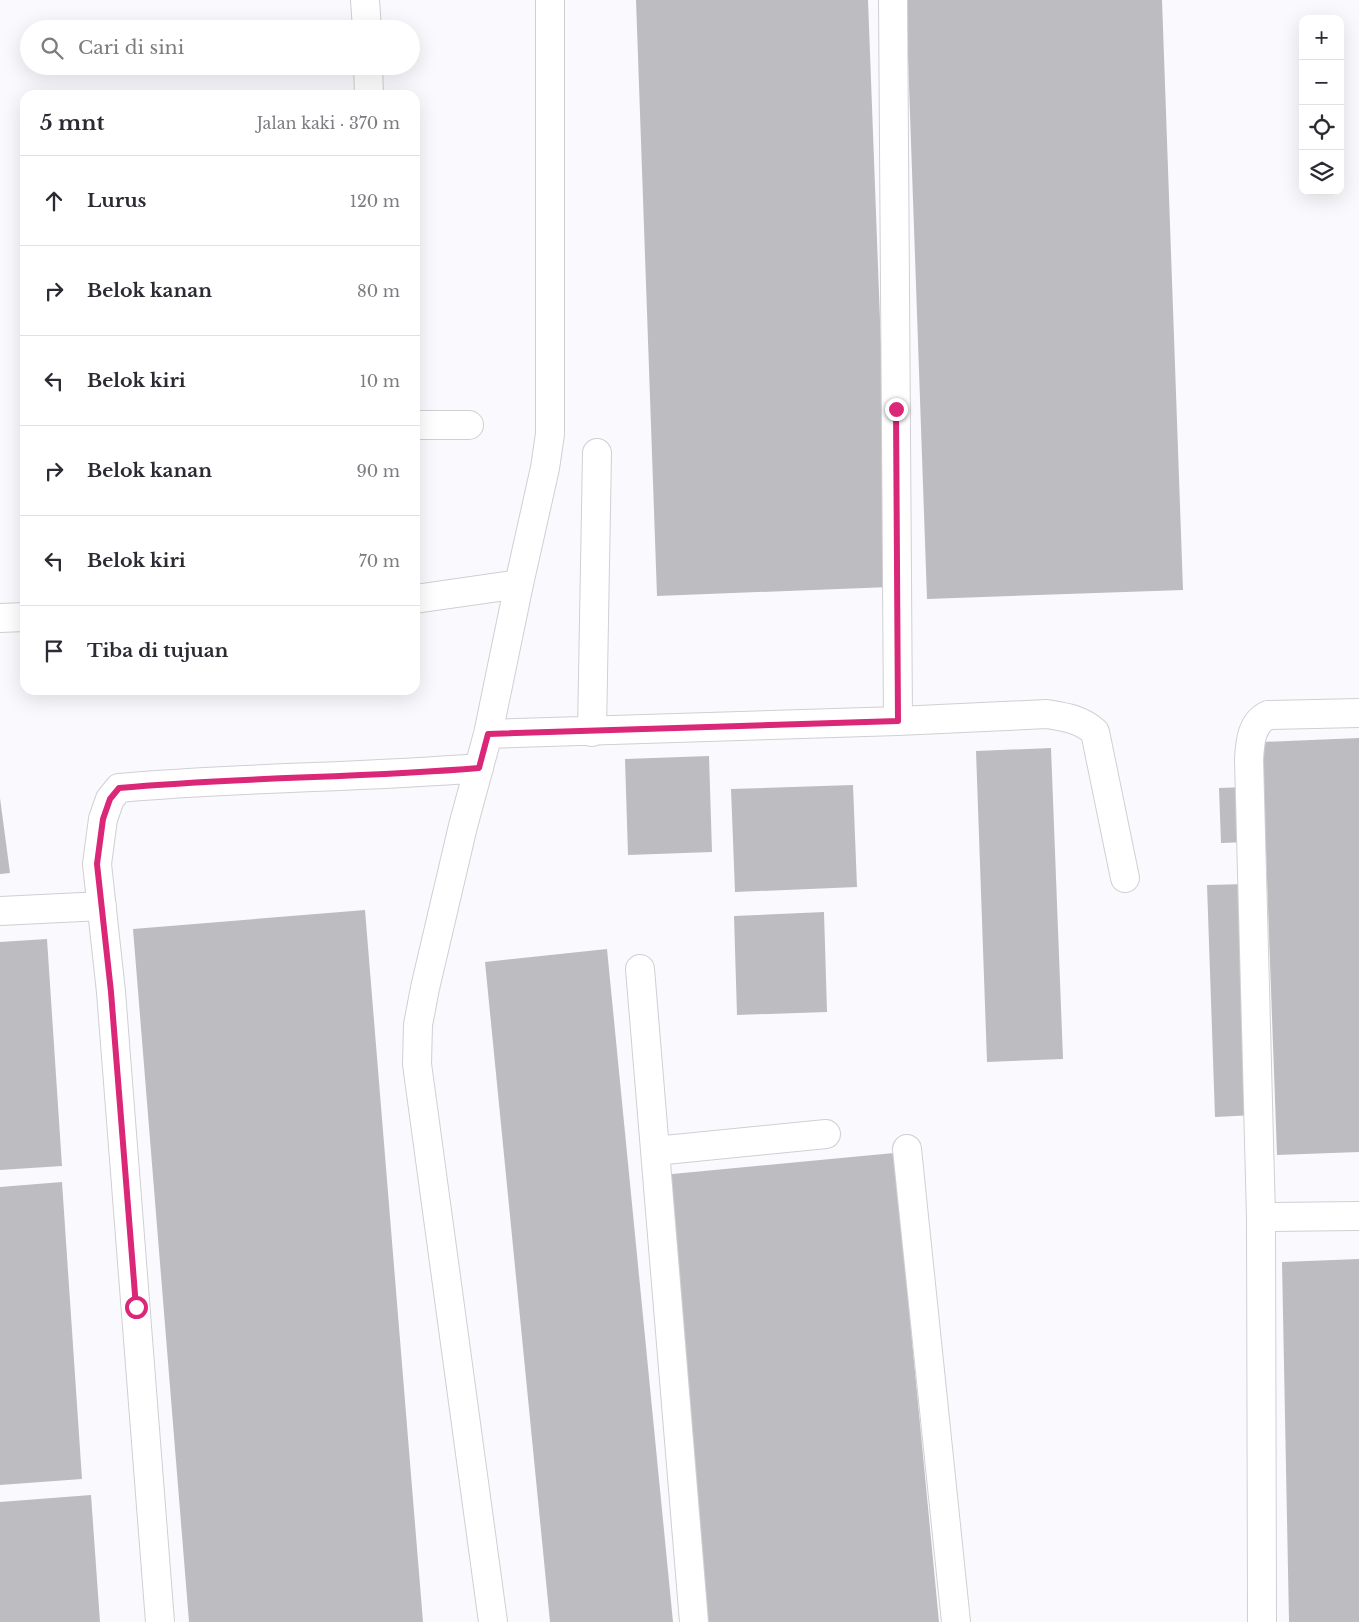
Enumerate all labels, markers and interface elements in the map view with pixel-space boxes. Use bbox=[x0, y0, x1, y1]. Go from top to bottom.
map controls bbox=[1299, 15, 1344, 195]
button: + bbox=[1299, 15, 1344, 60]
search box bbox=[20, 20, 420, 75]
icon: search bbox=[38, 34, 66, 62]
text: Cari di sini bbox=[78, 36, 184, 59]
button: − bbox=[1299, 60, 1344, 105]
button: locate bbox=[1299, 105, 1344, 150]
text: 5 mnt bbox=[40, 110, 105, 136]
text: Jalan kaki · 370 m bbox=[257, 113, 400, 133]
button: layers bbox=[1299, 150, 1344, 195]
icon: ahead bbox=[40, 187, 68, 215]
text: Lurus bbox=[87, 189, 146, 212]
text: 120 m bbox=[350, 191, 400, 211]
icon: right bbox=[40, 277, 68, 305]
text: Belok kanan bbox=[87, 279, 212, 302]
text: 80 m bbox=[357, 281, 400, 301]
icon: left bbox=[40, 367, 68, 395]
text: Belok kiri bbox=[87, 369, 186, 392]
text: 10 m bbox=[360, 371, 400, 391]
route end bbox=[885, 398, 908, 421]
icon: right bbox=[40, 457, 68, 485]
text: Belok kanan bbox=[87, 459, 212, 482]
text: 90 m bbox=[357, 461, 400, 481]
icon: left bbox=[40, 547, 68, 575]
text: Belok kiri bbox=[87, 549, 186, 572]
text: 70 m bbox=[359, 551, 400, 571]
icon: arrive bbox=[40, 637, 68, 665]
text: Tiba di tujuan bbox=[87, 639, 228, 662]
route start bbox=[125, 1296, 148, 1319]

